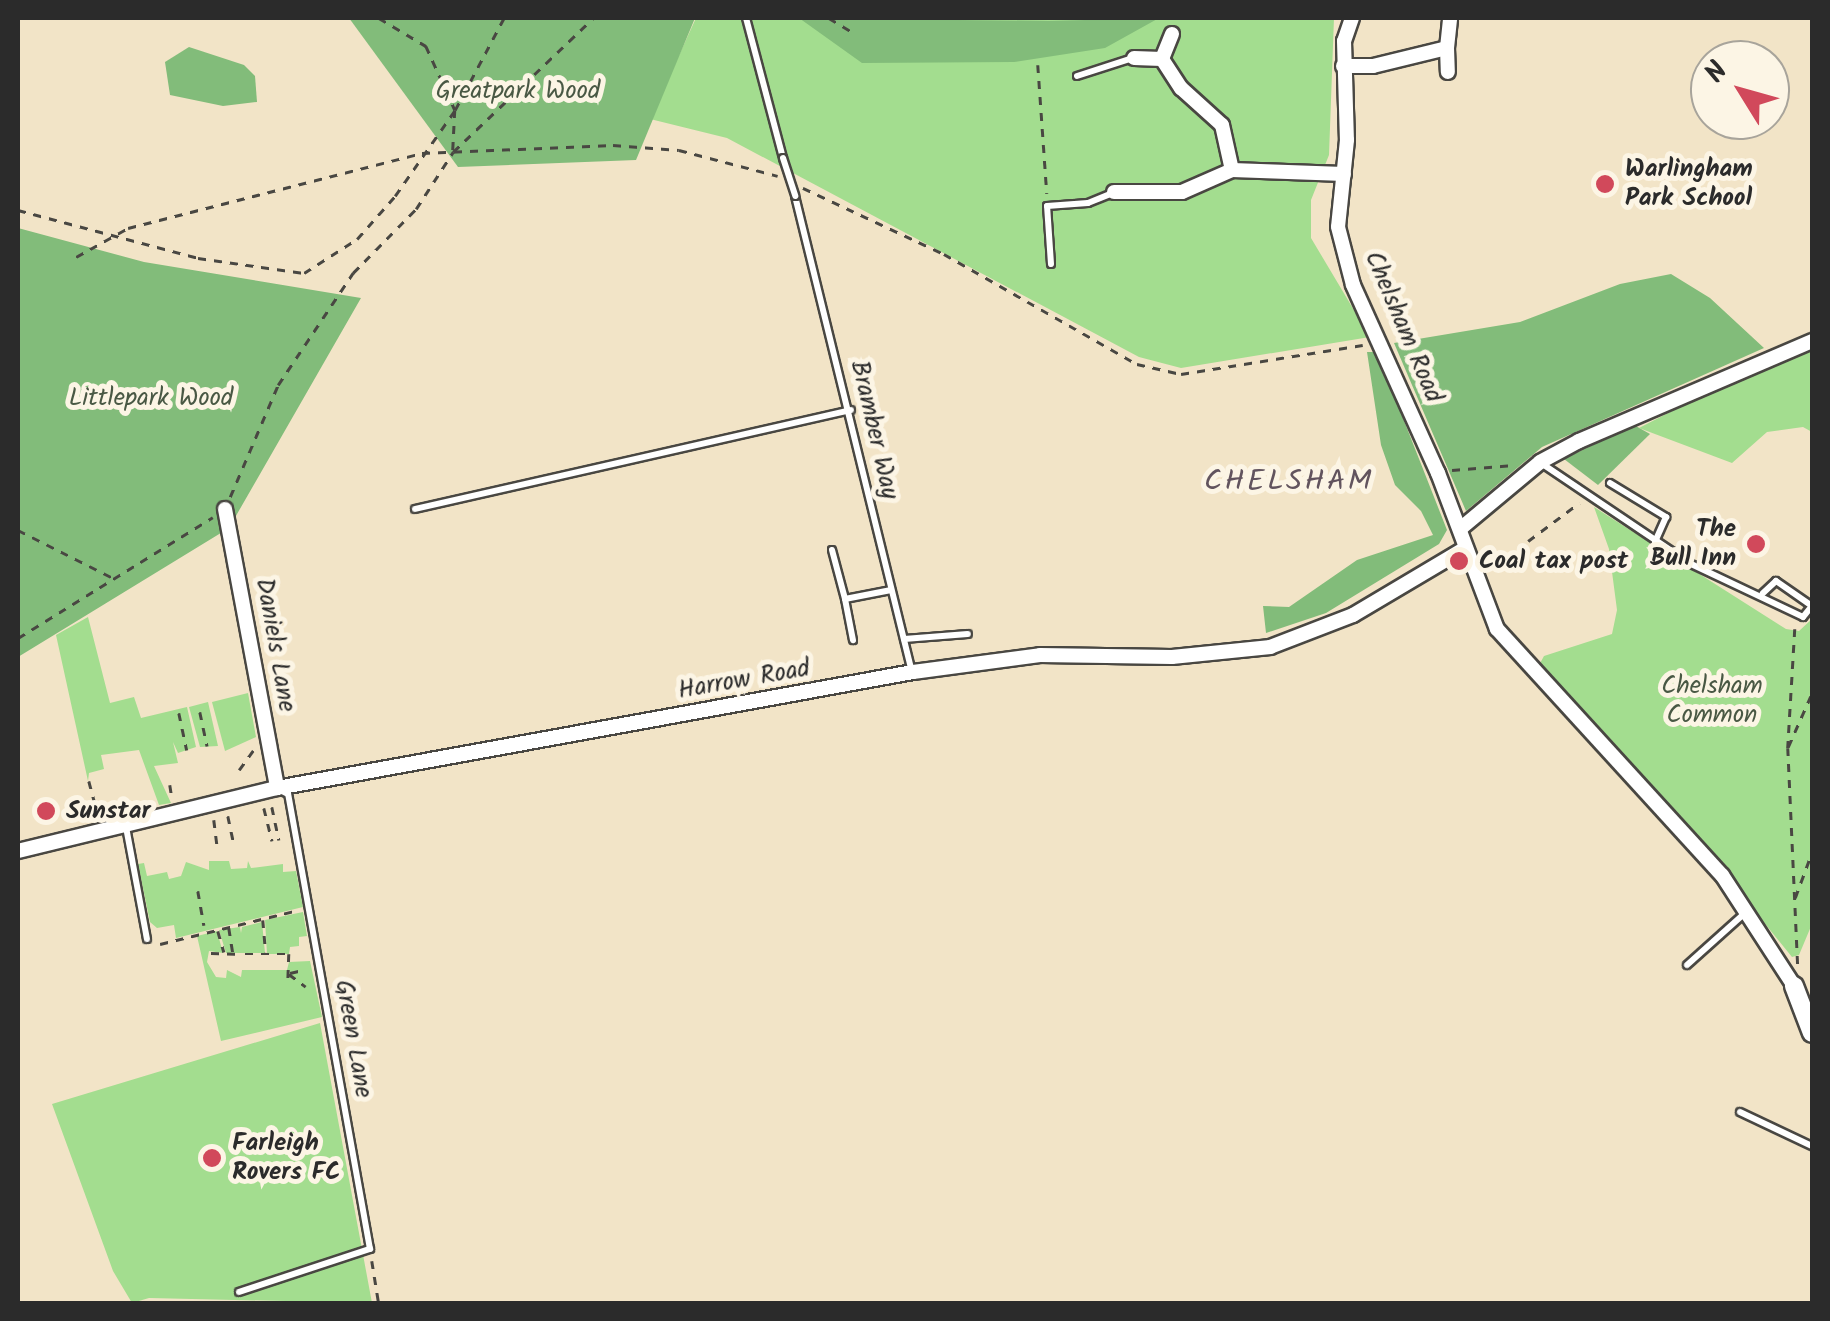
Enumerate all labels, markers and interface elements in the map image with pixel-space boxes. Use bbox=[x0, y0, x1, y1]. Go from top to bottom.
north arrow bbox=[1690, 40, 1790, 140]
text: N bbox=[1694, 52, 1741, 93]
park label: Greatpark Wood bbox=[436, 76, 600, 106]
place label: Warlingham Park School bbox=[1625, 155, 1753, 214]
marker: Warlingham Park School bbox=[1594, 173, 1616, 195]
street label: Chelsham Road bbox=[1358, 247, 1448, 407]
street label: Bramber Way bbox=[843, 358, 905, 502]
park label: Littlepark Wood bbox=[69, 383, 233, 413]
district label: CHELSHAM bbox=[1204, 464, 1374, 500]
place label: The Bull Inn bbox=[1650, 515, 1736, 574]
marker: The Bull Inn bbox=[1745, 533, 1767, 555]
place label: Coal tax post bbox=[1479, 546, 1628, 576]
marker: Coal tax post bbox=[1448, 550, 1470, 572]
street label: Daniels Lane bbox=[248, 576, 302, 714]
street label: Harrow Road bbox=[676, 654, 812, 706]
park label: Chelsham Common bbox=[1661, 672, 1763, 731]
place label: Sunstar bbox=[66, 796, 151, 826]
marker: Sunstar bbox=[35, 800, 57, 822]
street label: Green Lane bbox=[328, 978, 378, 1100]
place label: Farleigh Rovers FC bbox=[232, 1129, 340, 1188]
marker: Farleigh Rovers FC bbox=[201, 1147, 223, 1169]

